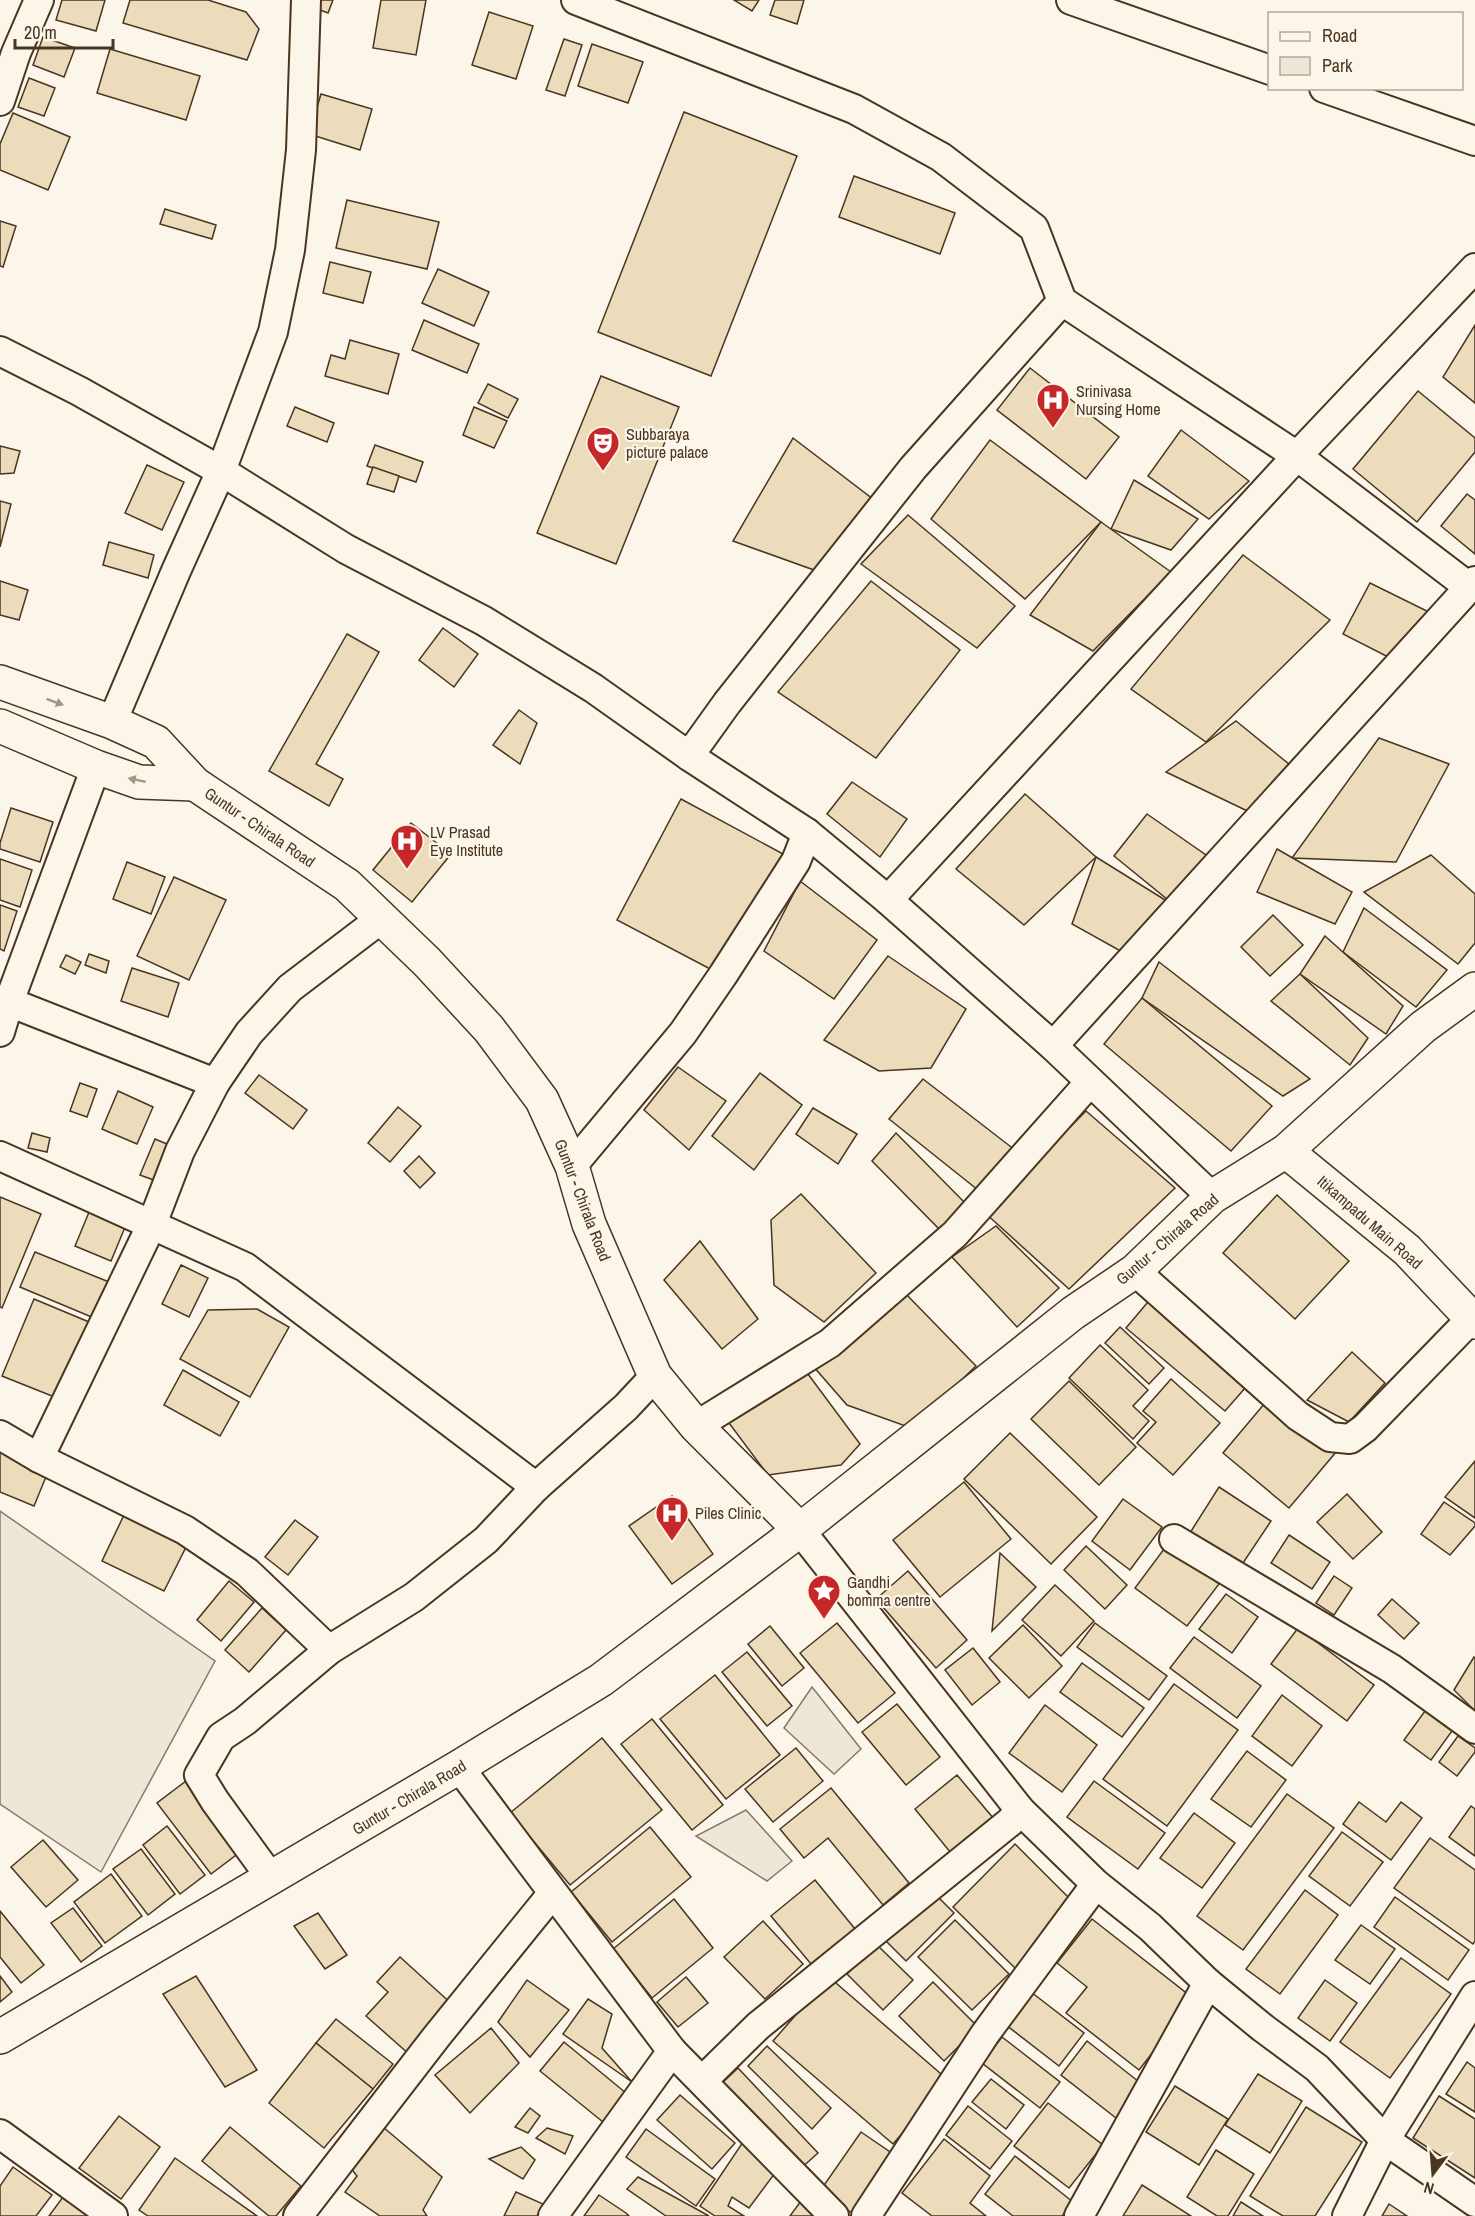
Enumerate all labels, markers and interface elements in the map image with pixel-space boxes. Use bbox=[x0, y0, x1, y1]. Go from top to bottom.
scale bar bbox=[15, 12, 112, 50]
legend bbox=[1268, 12, 1463, 90]
text: 20 m bbox=[24, 20, 57, 45]
text: Road bbox=[1322, 23, 1357, 48]
text: Park bbox=[1322, 53, 1353, 78]
place label: Srinivasa Nursing Home bbox=[1076, 380, 1161, 420]
hospital icon: Srinivasa Nursing Home bbox=[1035, 382, 1071, 429]
place label: Subbaraya picture palace bbox=[626, 423, 708, 463]
theatre icon: Subbaraya picture palace bbox=[585, 425, 621, 472]
one-way arrow bbox=[46, 697, 64, 707]
one-way arrow bbox=[127, 775, 146, 784]
street label: Guntur - Chirala Road bbox=[200, 782, 320, 872]
place label: LV Prasad Eye Institute bbox=[430, 821, 503, 861]
hospital icon: LV Prasad Eye Institute bbox=[389, 823, 425, 870]
street label: Guntur - Chirala Road bbox=[550, 1136, 616, 1264]
street label: Itikampadu Main Road bbox=[1313, 1170, 1427, 1274]
street label: Guntur - Chirala Road bbox=[1111, 1188, 1223, 1290]
hospital icon: Piles Clinic bbox=[654, 1495, 690, 1542]
place label: Piles Clinic bbox=[695, 1502, 762, 1524]
place label: Gandhi bomma centre bbox=[847, 1571, 931, 1611]
place icon: Gandhi bomma centre bbox=[806, 1573, 842, 1620]
street label: Guntur - Chirala Road bbox=[348, 1754, 470, 1840]
north arrow bbox=[1403, 2144, 1463, 2204]
text: N bbox=[1421, 2177, 1436, 2200]

